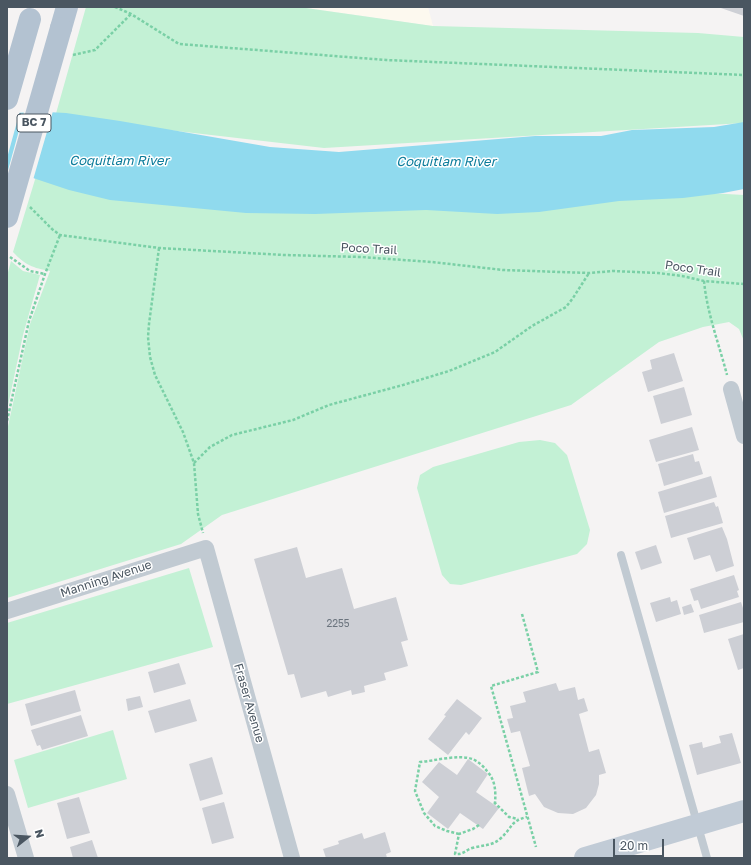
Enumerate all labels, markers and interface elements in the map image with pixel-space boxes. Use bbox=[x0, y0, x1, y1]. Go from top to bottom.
road number: BC 7 bbox=[17, 114, 51, 132]
water label: Coquitlam River bbox=[69, 153, 169, 169]
water label: Coquitlam River bbox=[396, 154, 496, 170]
street label: Poco Trail bbox=[340, 240, 398, 258]
street label: Poco Trail bbox=[664, 258, 722, 280]
street label: Manning Avenue bbox=[59, 557, 153, 601]
house number: 2255 bbox=[326, 618, 350, 630]
street label: Fraser Avenue bbox=[231, 662, 267, 744]
north arrow bbox=[8, 817, 48, 857]
text: N bbox=[33, 827, 47, 839]
scale bar bbox=[615, 831, 666, 857]
text: 20 m bbox=[620, 838, 648, 853]

